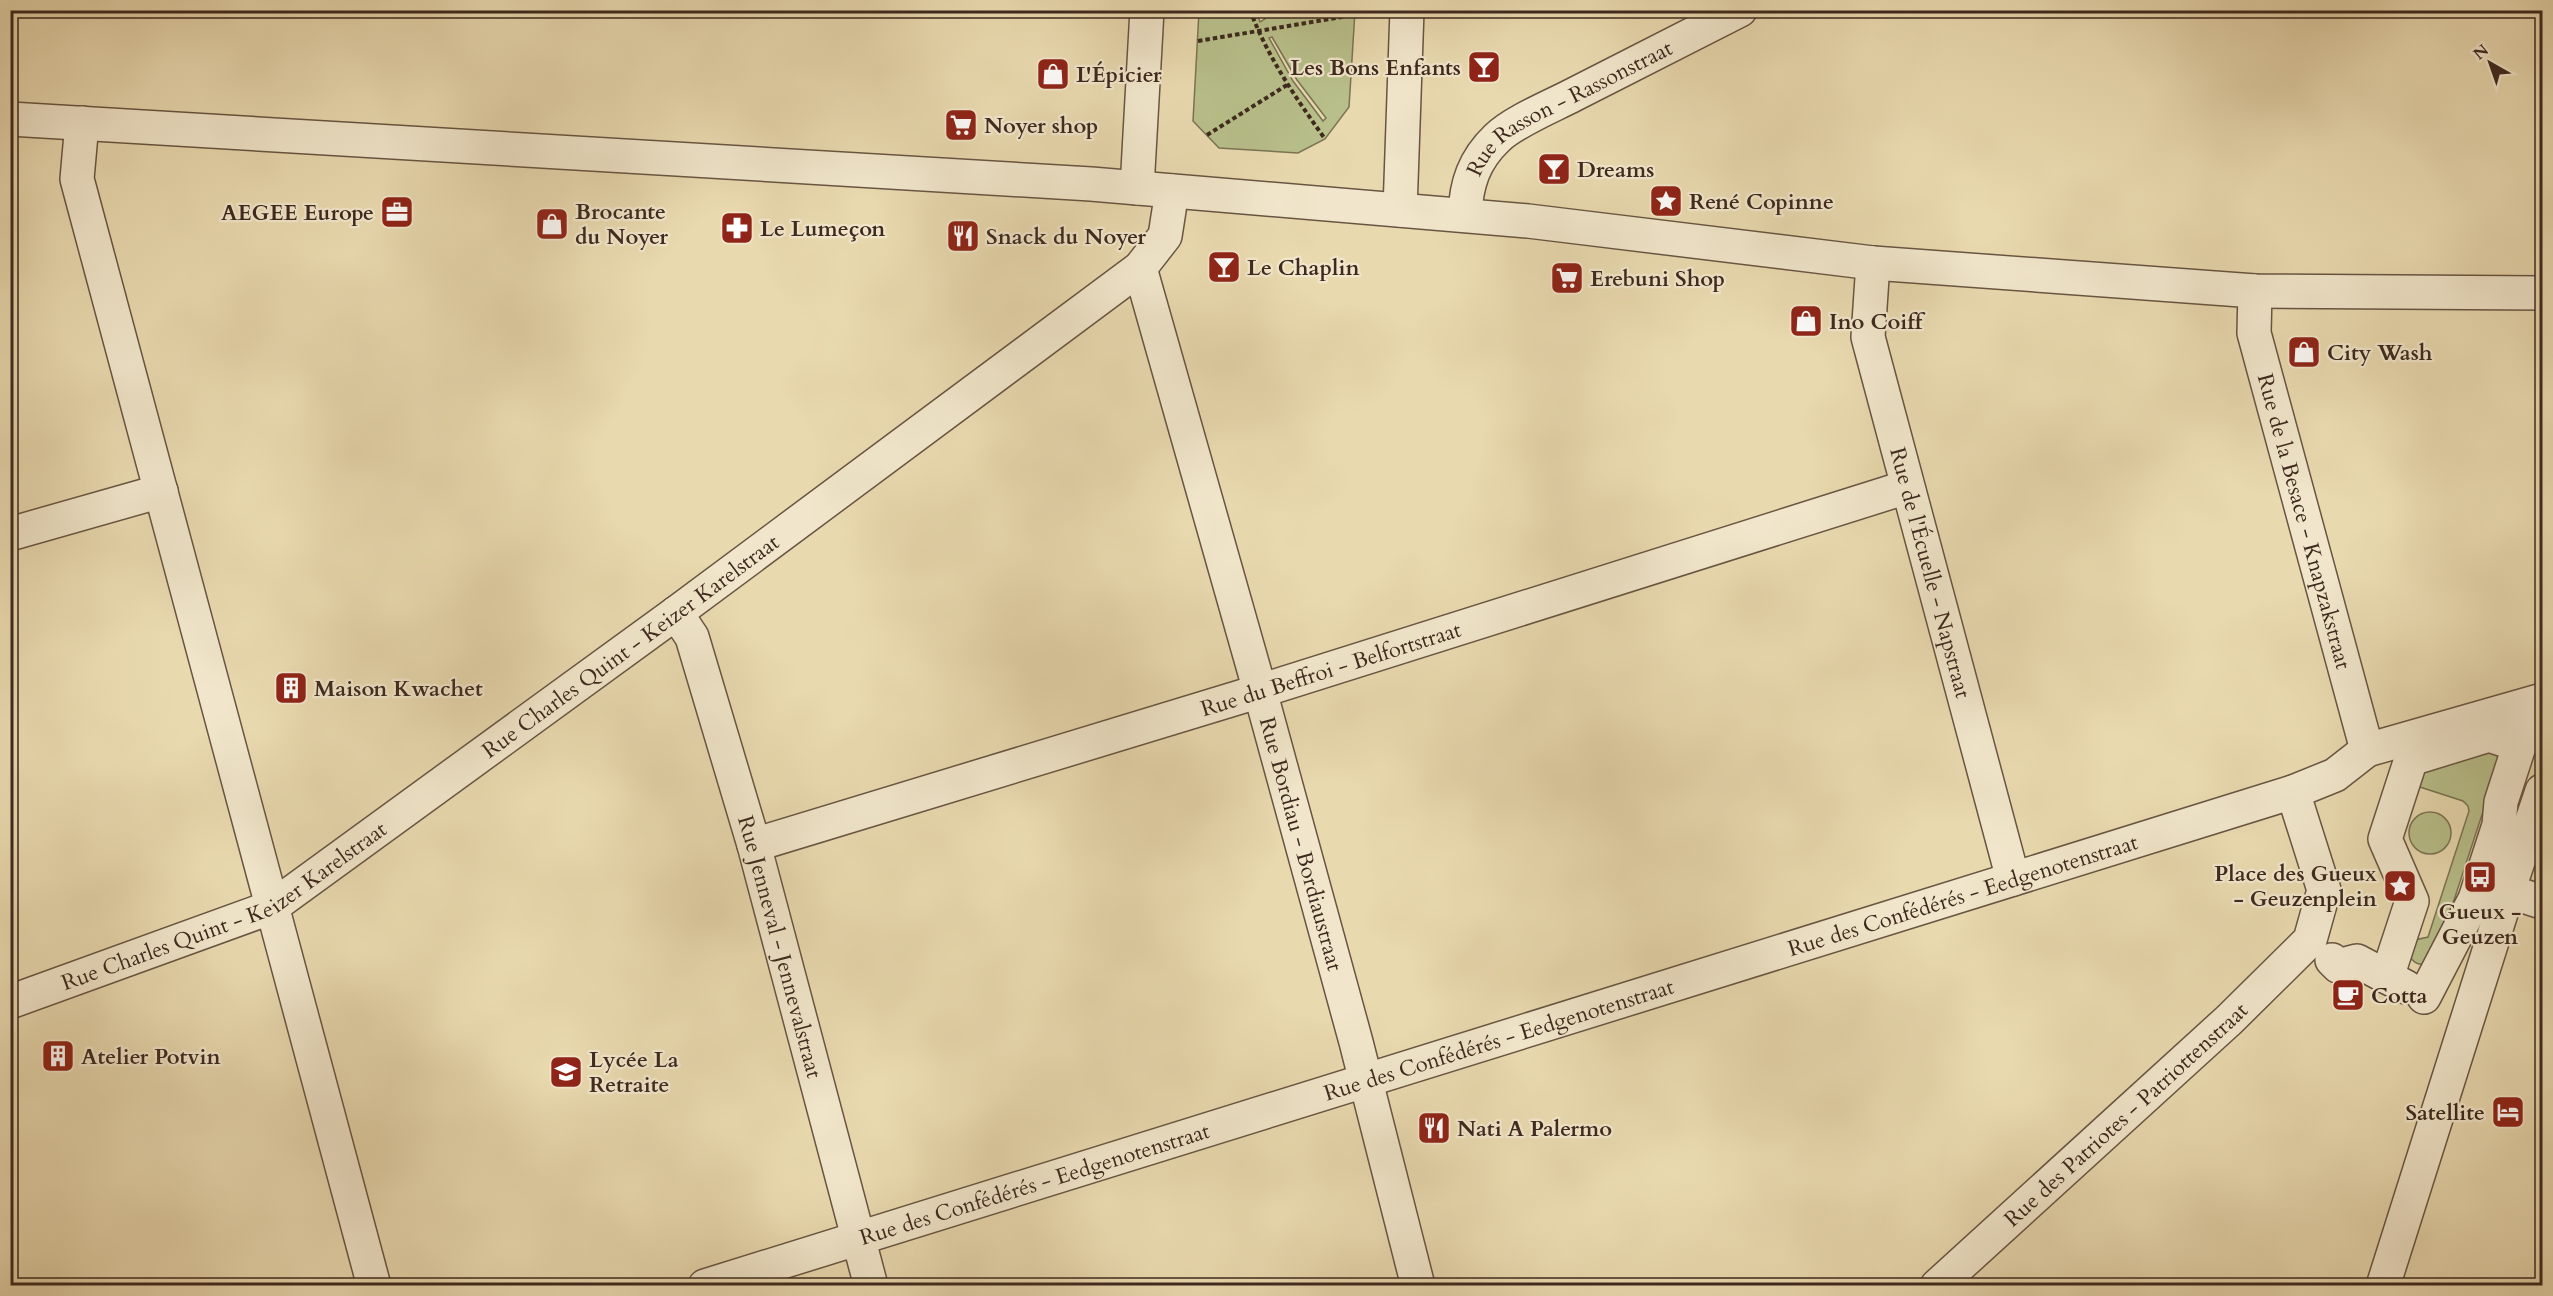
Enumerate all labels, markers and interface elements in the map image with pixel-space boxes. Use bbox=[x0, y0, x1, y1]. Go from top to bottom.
street label: Rue Rasson - Rassonstraat bbox=[1459, 33, 1678, 181]
north arrow bbox=[2460, 33, 2520, 93]
text: N bbox=[2469, 39, 2493, 65]
bar icon: Les Bons Enfants bbox=[1466, 49, 1502, 85]
place label: Les Bons Enfants bbox=[1290, 53, 1461, 83]
shop icon: L'Épicier bbox=[1035, 56, 1071, 92]
place label: L'Épicier bbox=[1076, 60, 1162, 90]
supermarket icon: Noyer shop bbox=[943, 107, 979, 143]
place label: Noyer shop bbox=[984, 111, 1098, 141]
bar icon: Dreams bbox=[1536, 151, 1572, 187]
place label: Dreams bbox=[1577, 155, 1654, 185]
place icon: René Copinne bbox=[1648, 183, 1684, 219]
place label: René Copinne bbox=[1689, 187, 1834, 217]
office icon: AEGEE Europe bbox=[379, 194, 415, 230]
place label: Brocante du Noyer bbox=[575, 197, 668, 252]
place label: AEGEE Europe bbox=[221, 198, 374, 228]
shop icon: Brocante du Noyer bbox=[534, 206, 570, 242]
pharmacy icon: Le Lumeçon bbox=[719, 210, 755, 246]
place label: Le Lumeçon bbox=[760, 214, 885, 244]
restaurant icon: Snack du Noyer bbox=[945, 218, 981, 254]
place label: Snack du Noyer bbox=[986, 222, 1146, 252]
bar icon: Le Chaplin bbox=[1206, 249, 1242, 285]
place label: Le Chaplin bbox=[1247, 253, 1360, 283]
supermarket icon: Erebuni Shop bbox=[1549, 260, 1585, 296]
place label: Erebuni Shop bbox=[1590, 264, 1725, 294]
shop icon: Ino Coiff bbox=[1788, 303, 1824, 339]
place label: Ino Coiff bbox=[1829, 307, 1926, 337]
shop icon: City Wash bbox=[2286, 334, 2322, 370]
place label: City Wash bbox=[2327, 338, 2433, 368]
street label: Rue de la Besace - Knapzakstraat bbox=[2250, 370, 2358, 673]
street label: Rue de l'Écuelle - Napstraat bbox=[1882, 444, 1978, 702]
street label: Rue Charles Quint - Keizer Karelstraat bbox=[476, 528, 785, 765]
street label: Rue du Beffroi - Belfortstraat bbox=[1197, 615, 1465, 724]
building icon: Maison Kwachet bbox=[273, 670, 309, 706]
place label: Maison Kwachet bbox=[314, 674, 483, 704]
street label: Rue Bordiau - Bordiaustraat bbox=[1252, 714, 1350, 974]
street label: Rue Jenneval - Jennevalstraat bbox=[730, 812, 829, 1082]
street label: Rue Charles Quint - Keizer Karelstraat bbox=[57, 815, 393, 998]
street label: Rue des Confédérés - Eedgenotenstraat bbox=[1784, 827, 2142, 964]
place label: Place des Gueux - Geuzenplein bbox=[2214, 859, 2377, 914]
bus stop icon: Gueux - Geuzen bbox=[2462, 859, 2498, 895]
place icon: Place des Gueux - Geuzenplein bbox=[2382, 868, 2418, 904]
place label: Gueux - Geuzen bbox=[2439, 897, 2521, 952]
street label: Rue des Confédérés - Eedgenotenstraat bbox=[1320, 972, 1677, 1109]
cafe icon: Cotta bbox=[2330, 977, 2366, 1013]
place label: Cotta bbox=[2371, 981, 2427, 1011]
street label: Rue des Patriotes - Patriottenstraat bbox=[1998, 996, 2255, 1234]
building icon: Atelier Potvin bbox=[40, 1038, 76, 1074]
place label: Atelier Potvin bbox=[81, 1042, 221, 1072]
place label: Lycée La Retraite bbox=[589, 1045, 679, 1100]
school or university icon: Lycée La Retraite bbox=[548, 1054, 584, 1090]
hotel icon: Satellite bbox=[2490, 1094, 2526, 1130]
place label: Satellite bbox=[2405, 1098, 2485, 1128]
restaurant icon: Nati A Palermo bbox=[1416, 1110, 1452, 1146]
place label: Nati A Palermo bbox=[1457, 1114, 1612, 1144]
street label: Rue des Confédérés - Eedgenotenstraat bbox=[856, 1116, 1213, 1253]

